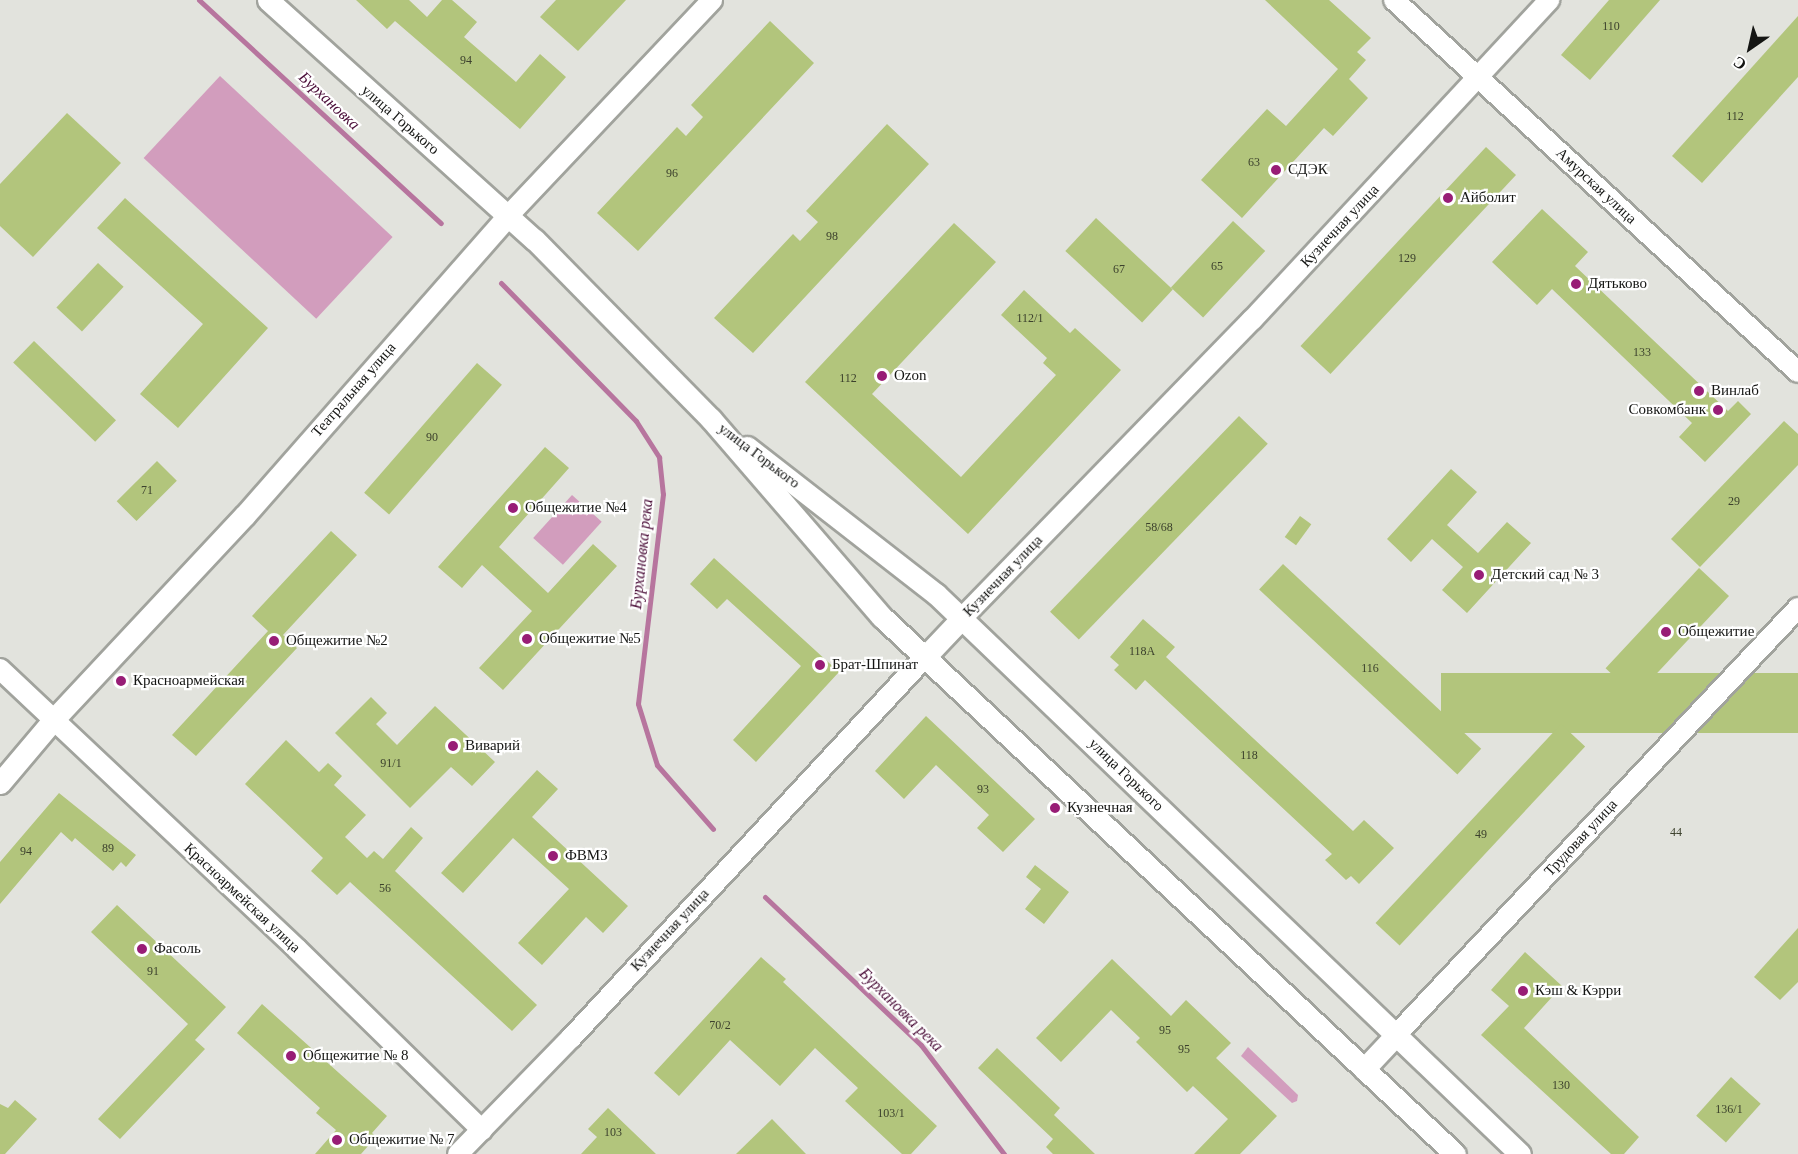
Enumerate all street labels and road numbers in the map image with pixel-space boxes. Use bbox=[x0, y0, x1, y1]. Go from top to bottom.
street label: улица Горького bbox=[357, 81, 443, 159]
street label: Амурская улица bbox=[1552, 144, 1640, 228]
street label: Кузнечная улица bbox=[1297, 181, 1383, 271]
street label: Театральная улица bbox=[308, 339, 400, 441]
street label: улица Горького bbox=[715, 420, 803, 492]
street label: Кузнечная улица bbox=[960, 531, 1046, 621]
street label: улица Горького bbox=[1085, 735, 1167, 815]
street label: Трудовая улица bbox=[1541, 796, 1621, 880]
street label: Красноармейская улица bbox=[180, 839, 304, 957]
street label: Кузнечная улица bbox=[627, 885, 713, 975]

